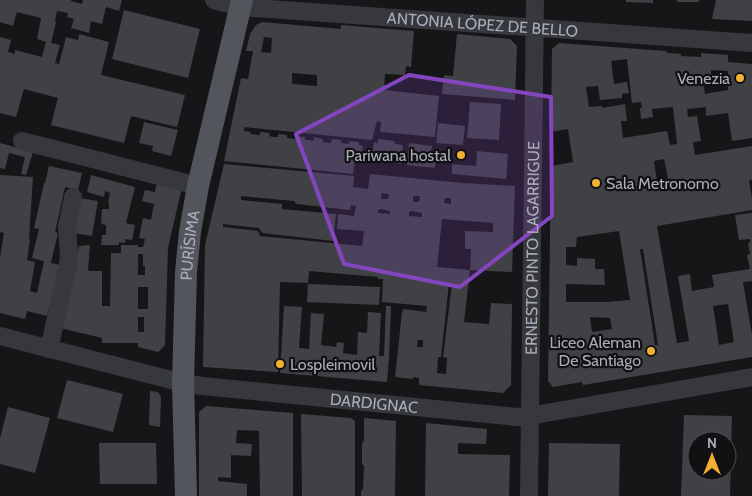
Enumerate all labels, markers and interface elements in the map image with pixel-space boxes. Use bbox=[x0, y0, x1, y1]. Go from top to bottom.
street label: ANTONIA LÓPEZ DE BELLO bbox=[386, 8, 579, 41]
place label: Venezia bbox=[677, 69, 730, 88]
marker: Venezia bbox=[734, 72, 746, 84]
street label: ERNESTO PINTO LAGARRIGUE bbox=[522, 141, 543, 355]
place label: Pariwana hostal bbox=[346, 146, 451, 165]
marker: Pariwana hostal bbox=[455, 149, 467, 161]
place label: Sala Metronomo bbox=[606, 174, 719, 193]
marker: Sala Metronomo bbox=[590, 177, 602, 189]
street label: PURÍSIMA bbox=[177, 209, 204, 281]
place label: Liceo Aleman De Santiago bbox=[550, 333, 641, 370]
marker: Liceo Aleman De Santiago bbox=[645, 345, 657, 357]
place label: Lospleimovil bbox=[290, 355, 375, 374]
marker: Lospleimovil bbox=[274, 358, 286, 370]
street label: DARDIGNAC bbox=[329, 390, 419, 417]
north arrow bbox=[687, 431, 737, 481]
text: N bbox=[707, 434, 717, 452]

